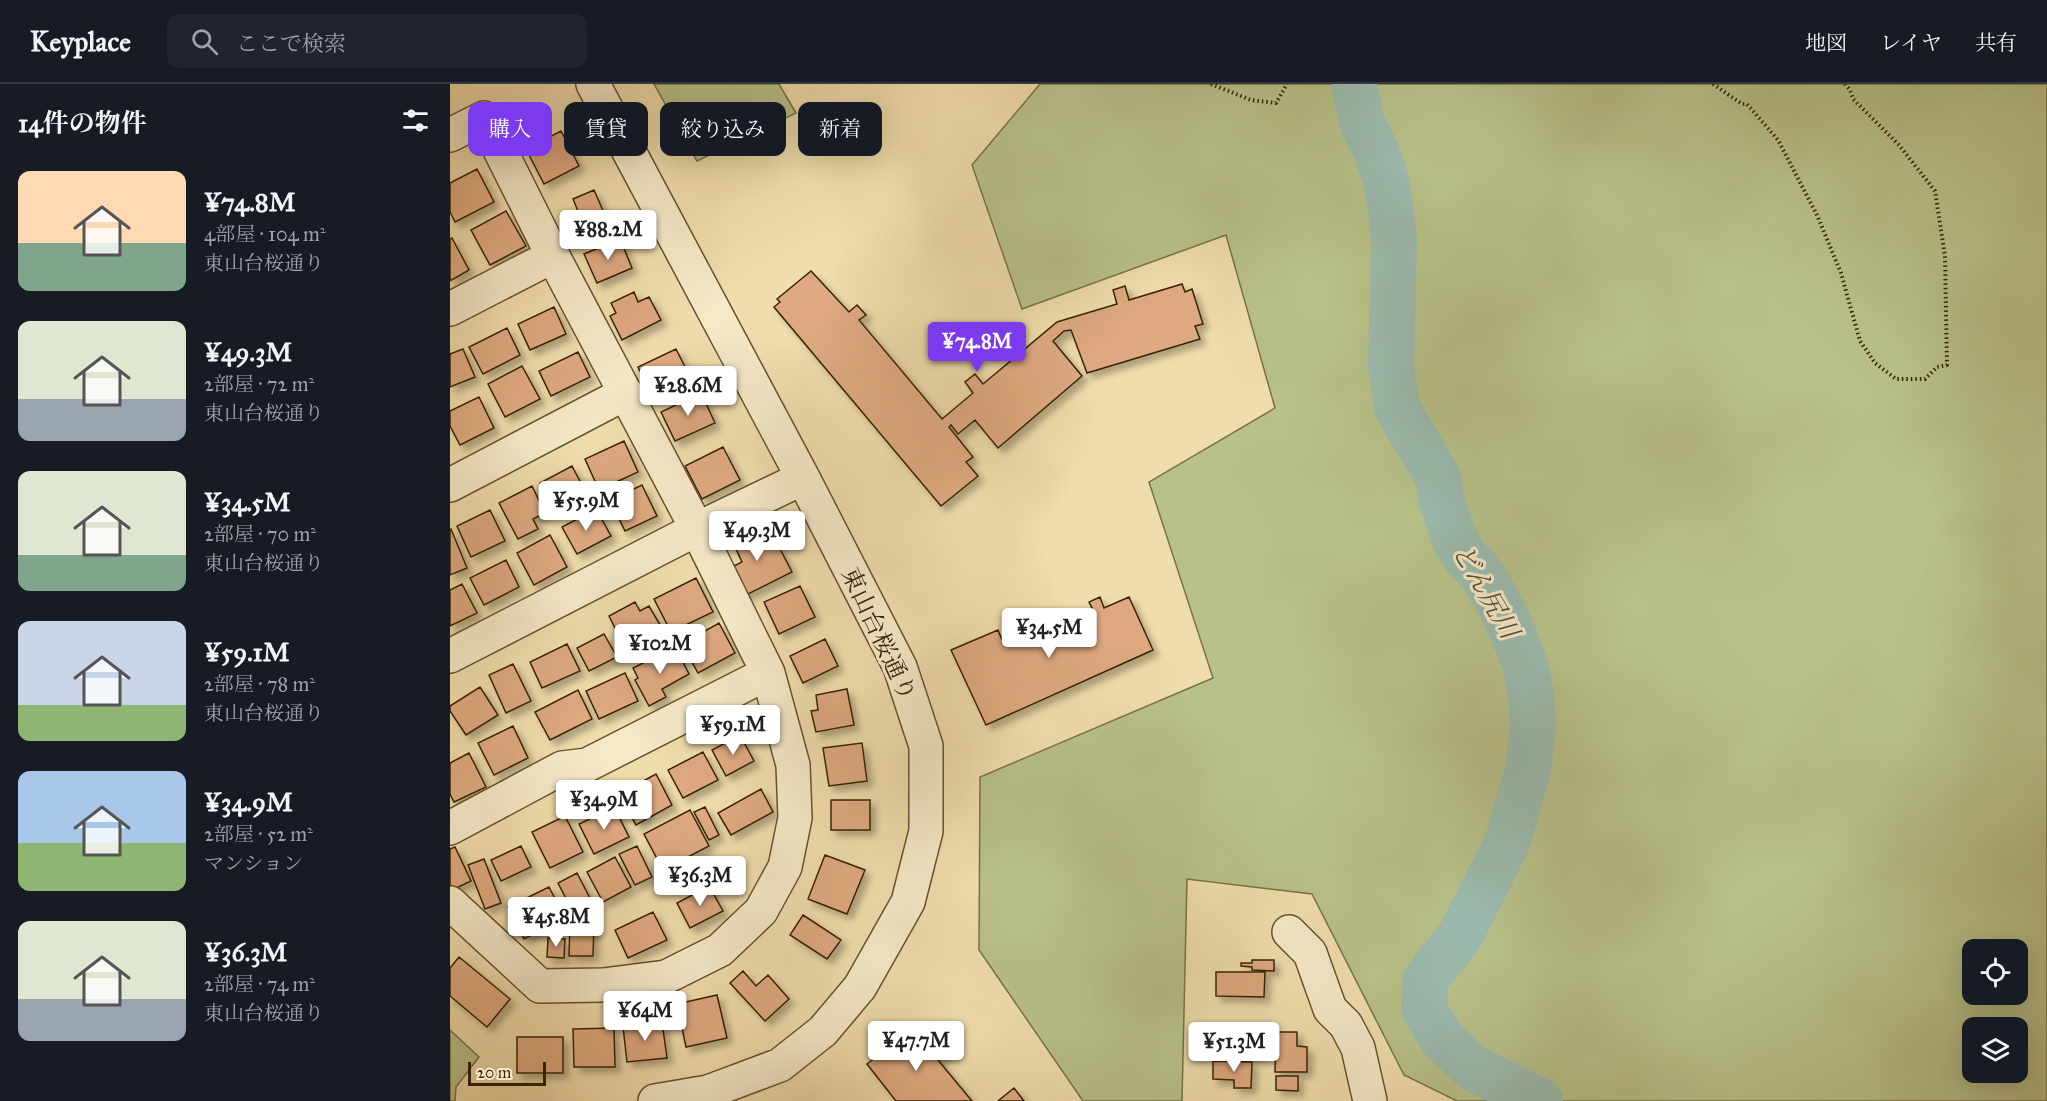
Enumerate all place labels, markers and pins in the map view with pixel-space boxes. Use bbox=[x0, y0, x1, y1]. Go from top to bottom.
pin: ¥88.2M bbox=[559, 210, 657, 261]
pin: ¥74.8M bbox=[928, 322, 1026, 373]
pin: ¥28.6M bbox=[639, 366, 737, 417]
pin: ¥55.9M bbox=[537, 481, 635, 532]
pin: ¥49.3M bbox=[708, 511, 806, 562]
pin: ¥34.5M bbox=[1000, 608, 1098, 659]
pin: ¥102M bbox=[618, 624, 702, 675]
pin: ¥59.1M bbox=[684, 705, 782, 756]
pin: ¥34.9M bbox=[555, 780, 653, 831]
pin: ¥36.3M bbox=[651, 856, 749, 907]
pin: ¥45.8M bbox=[507, 897, 605, 948]
pin: ¥64M bbox=[609, 991, 681, 1042]
pin: ¥47.7M bbox=[867, 1021, 965, 1072]
pin: ¥51.3M bbox=[1185, 1022, 1283, 1073]

